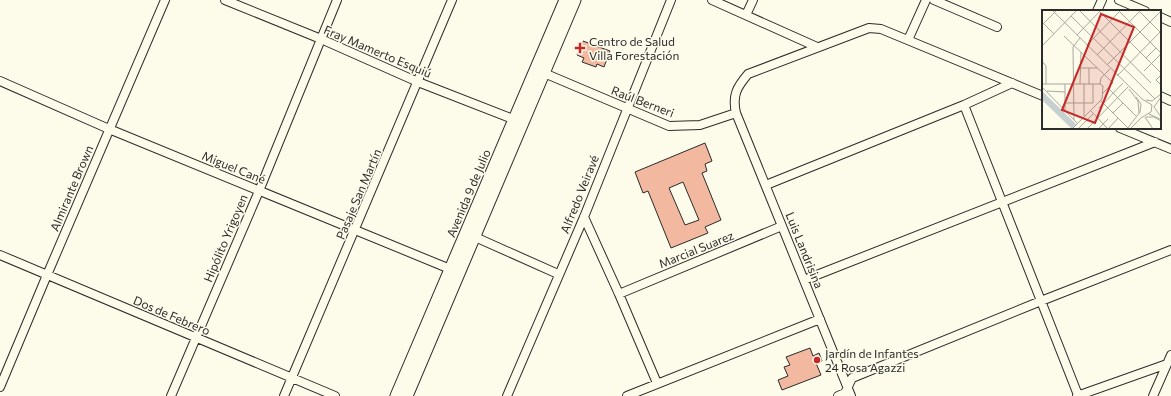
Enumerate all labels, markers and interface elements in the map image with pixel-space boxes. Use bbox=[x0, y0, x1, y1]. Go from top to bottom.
inset map bbox=[1042, 10, 1161, 129]
street label: Fray Mamerto Esquiú bbox=[322, 22, 434, 80]
place label: Centro de Salud Villa Forestación bbox=[589, 34, 679, 62]
marker: Centro de Salud Villa Forestación bbox=[574, 42, 586, 54]
street label: Raúl Berneri bbox=[610, 83, 676, 119]
street label: Almirante Brown bbox=[47, 143, 95, 233]
street label: Pasaje San Martín bbox=[333, 147, 383, 241]
street label: Avenida 9 de Julio bbox=[443, 147, 494, 239]
street label: Miguel Cané bbox=[200, 148, 268, 186]
street label: Alfredo Veiravé bbox=[557, 153, 601, 235]
street label: Hipólito Yrigoyen bbox=[200, 192, 250, 284]
street label: Luis Landrisina bbox=[783, 210, 827, 290]
street label: Marcial Suarez bbox=[656, 228, 736, 270]
street label: Dos de Febrero bbox=[132, 293, 212, 337]
place label: Jardín de Infantes 24 Rosa Agazzi bbox=[825, 346, 919, 374]
marker: Jardín de Infantes 24 Rosa Agazzi bbox=[812, 355, 822, 365]

